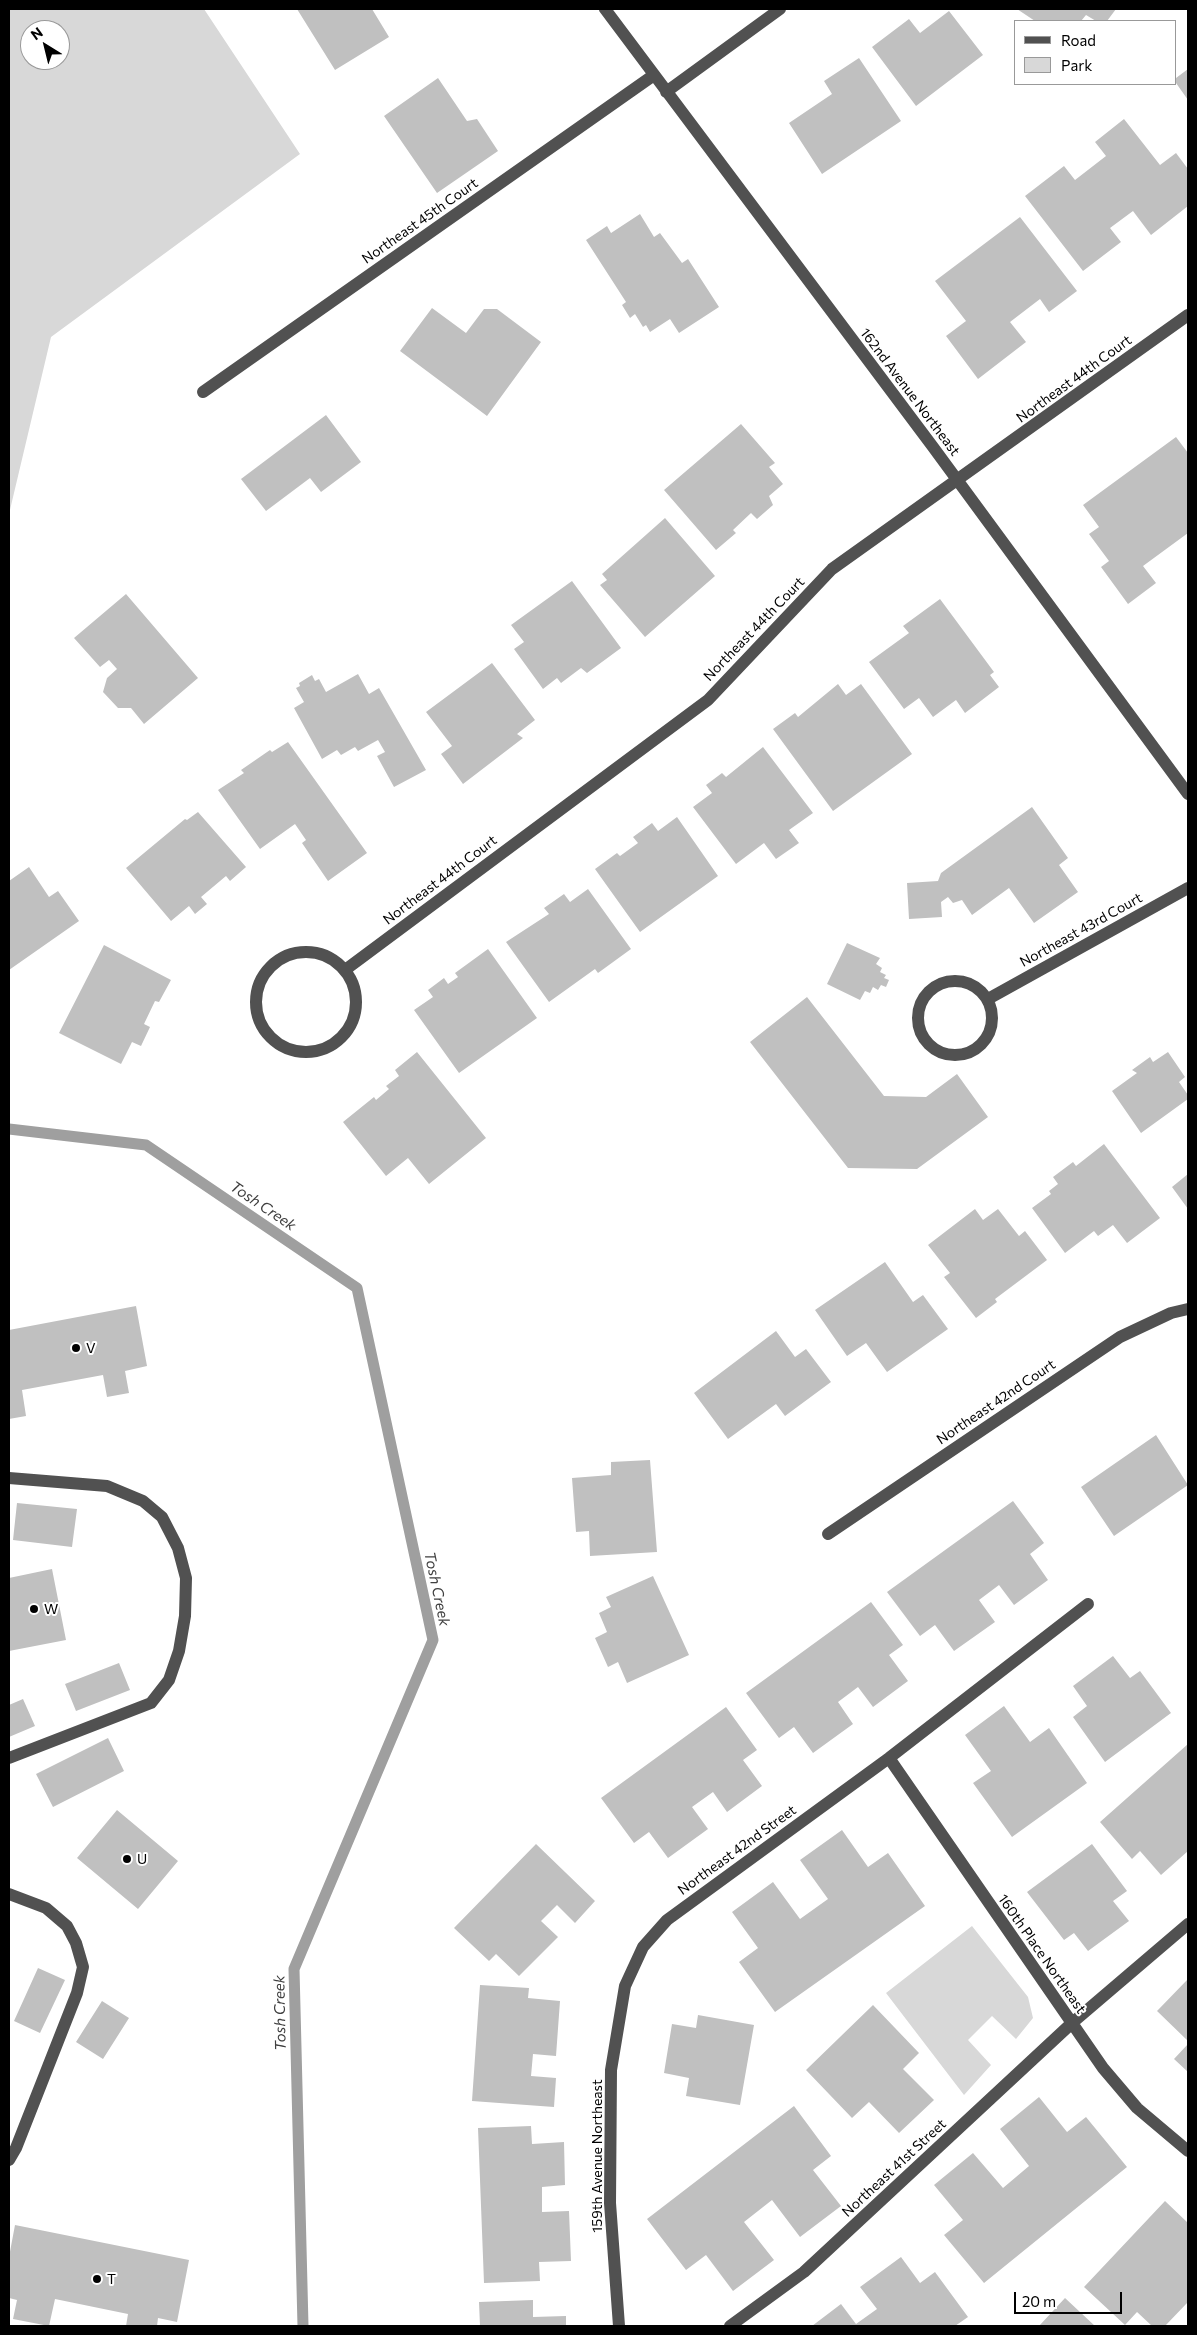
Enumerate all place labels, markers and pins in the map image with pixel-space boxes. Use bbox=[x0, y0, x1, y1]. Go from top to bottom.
place label: V bbox=[86, 1340, 96, 1356]
marker: V bbox=[70, 1342, 82, 1354]
place label: W bbox=[44, 1601, 58, 1617]
marker: W bbox=[28, 1603, 40, 1615]
place label: U bbox=[137, 1851, 147, 1867]
marker: U bbox=[121, 1853, 133, 1865]
place label: T bbox=[107, 2271, 116, 2287]
marker: T bbox=[91, 2273, 103, 2285]

